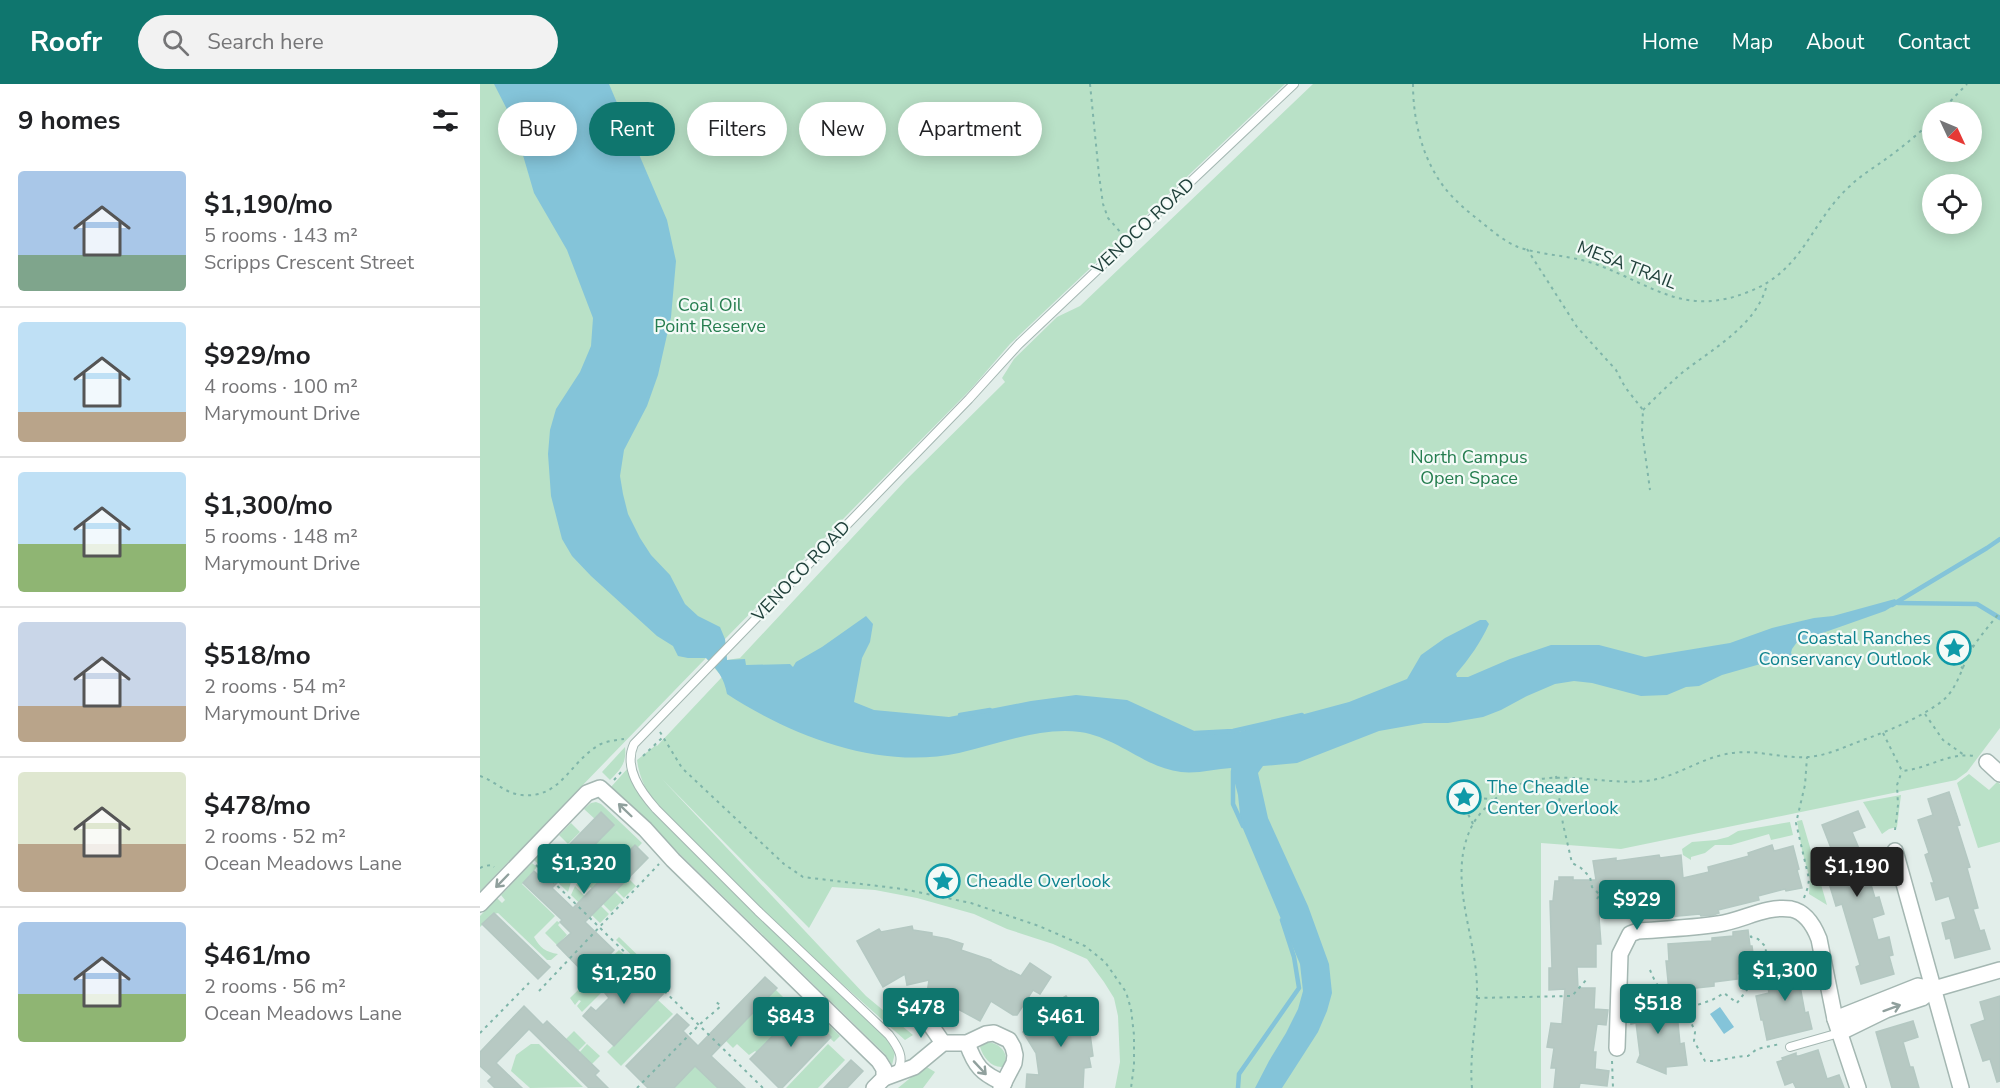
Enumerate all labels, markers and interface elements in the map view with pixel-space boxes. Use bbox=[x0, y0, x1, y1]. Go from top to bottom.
search box bbox=[138, 15, 558, 69]
text: Roofr bbox=[30, 23, 102, 61]
icon: search bbox=[159, 26, 192, 59]
text: Search here bbox=[207, 27, 324, 57]
text: Home bbox=[1642, 28, 1699, 56]
text: Map bbox=[1732, 28, 1773, 56]
text: About bbox=[1806, 28, 1864, 56]
text: Contact bbox=[1897, 28, 1970, 56]
chip: Buy bbox=[498, 102, 577, 156]
chip: Rent bbox=[589, 102, 675, 156]
chip: Filters bbox=[687, 102, 787, 156]
chip: New bbox=[799, 102, 886, 156]
chip: Apartment bbox=[898, 102, 1042, 156]
north arrow bbox=[1922, 102, 1982, 162]
map controls bbox=[1922, 102, 1982, 234]
text: 9 homes bbox=[18, 103, 120, 138]
icon: filters bbox=[429, 104, 462, 137]
street label: VENOCO ROAD bbox=[1086, 172, 1200, 281]
button: locate bbox=[1922, 174, 1982, 234]
text: $1,190/mo bbox=[204, 187, 333, 222]
icon: home bbox=[66, 195, 138, 267]
text: 5 rooms · 143 m² bbox=[204, 222, 358, 249]
street label: MESA TRAIL bbox=[1574, 235, 1680, 295]
text: Scripps Crescent Street bbox=[204, 249, 414, 276]
park label: Coal Oil Point Reserve bbox=[654, 293, 766, 338]
text: $929/mo bbox=[204, 338, 311, 373]
icon: home bbox=[66, 346, 138, 418]
text: 4 rooms · 100 m² bbox=[204, 373, 358, 400]
text: Marymount Drive bbox=[204, 400, 360, 427]
park label: North Campus Open Space bbox=[1410, 445, 1528, 490]
text: $1,300/mo bbox=[204, 488, 333, 523]
icon: home bbox=[66, 496, 138, 568]
street label: VENOCO ROAD bbox=[746, 515, 856, 628]
text: 5 rooms · 148 m² bbox=[204, 523, 358, 550]
text: Marymount Drive bbox=[204, 550, 360, 577]
place label: Coastal Ranches Conservancy Outlook bbox=[1758, 626, 1932, 671]
place icon: Coastal Ranches Conservancy Outlook bbox=[1936, 630, 1972, 666]
text: $518/mo bbox=[204, 638, 311, 673]
icon: home bbox=[66, 646, 138, 718]
text: 2 rooms · 54 m² bbox=[204, 673, 346, 700]
text: Marymount Drive bbox=[204, 700, 360, 727]
place label: The Cheadle Center Overlook bbox=[1487, 775, 1619, 820]
place icon: The Cheadle Center Overlook bbox=[1446, 779, 1482, 815]
text: $478/mo bbox=[204, 788, 311, 823]
icon: home bbox=[66, 796, 138, 868]
one-way arrow bbox=[617, 803, 632, 817]
text: 2 rooms · 52 m² bbox=[204, 823, 346, 850]
pin: $1,320 bbox=[535, 844, 633, 895]
pin: $1,190 bbox=[1808, 847, 1906, 898]
text: Ocean Meadows Lane bbox=[204, 850, 402, 877]
text: $1,320 bbox=[552, 850, 616, 877]
text: $1,190 bbox=[1825, 853, 1889, 880]
place icon: Cheadle Overlook bbox=[925, 863, 961, 899]
place label: Cheadle Overlook bbox=[966, 869, 1112, 893]
one-way arrow bbox=[495, 873, 509, 888]
pin: $929 bbox=[1601, 880, 1673, 931]
text: $929 bbox=[1613, 886, 1661, 913]
text: $461/mo bbox=[204, 938, 311, 973]
icon: home bbox=[66, 946, 138, 1018]
pin: $1,300 bbox=[1736, 951, 1834, 1002]
pin: $1,250 bbox=[575, 954, 673, 1005]
text: $1,300 bbox=[1753, 957, 1817, 984]
text: $1,250 bbox=[592, 960, 656, 987]
text: 2 rooms · 56 m² bbox=[204, 973, 346, 1000]
pin: $518 bbox=[1622, 984, 1694, 1035]
pin: $478 bbox=[885, 988, 957, 1039]
text: $518 bbox=[1634, 990, 1682, 1017]
text: $478 bbox=[897, 994, 945, 1021]
pin: $843 bbox=[755, 997, 827, 1048]
pin: $461 bbox=[1025, 997, 1097, 1048]
text: Ocean Meadows Lane bbox=[204, 1000, 402, 1027]
one-way arrow bbox=[1882, 1002, 1900, 1013]
text: $843 bbox=[767, 1003, 815, 1030]
text: $461 bbox=[1037, 1003, 1085, 1030]
one-way arrow bbox=[973, 1060, 988, 1075]

